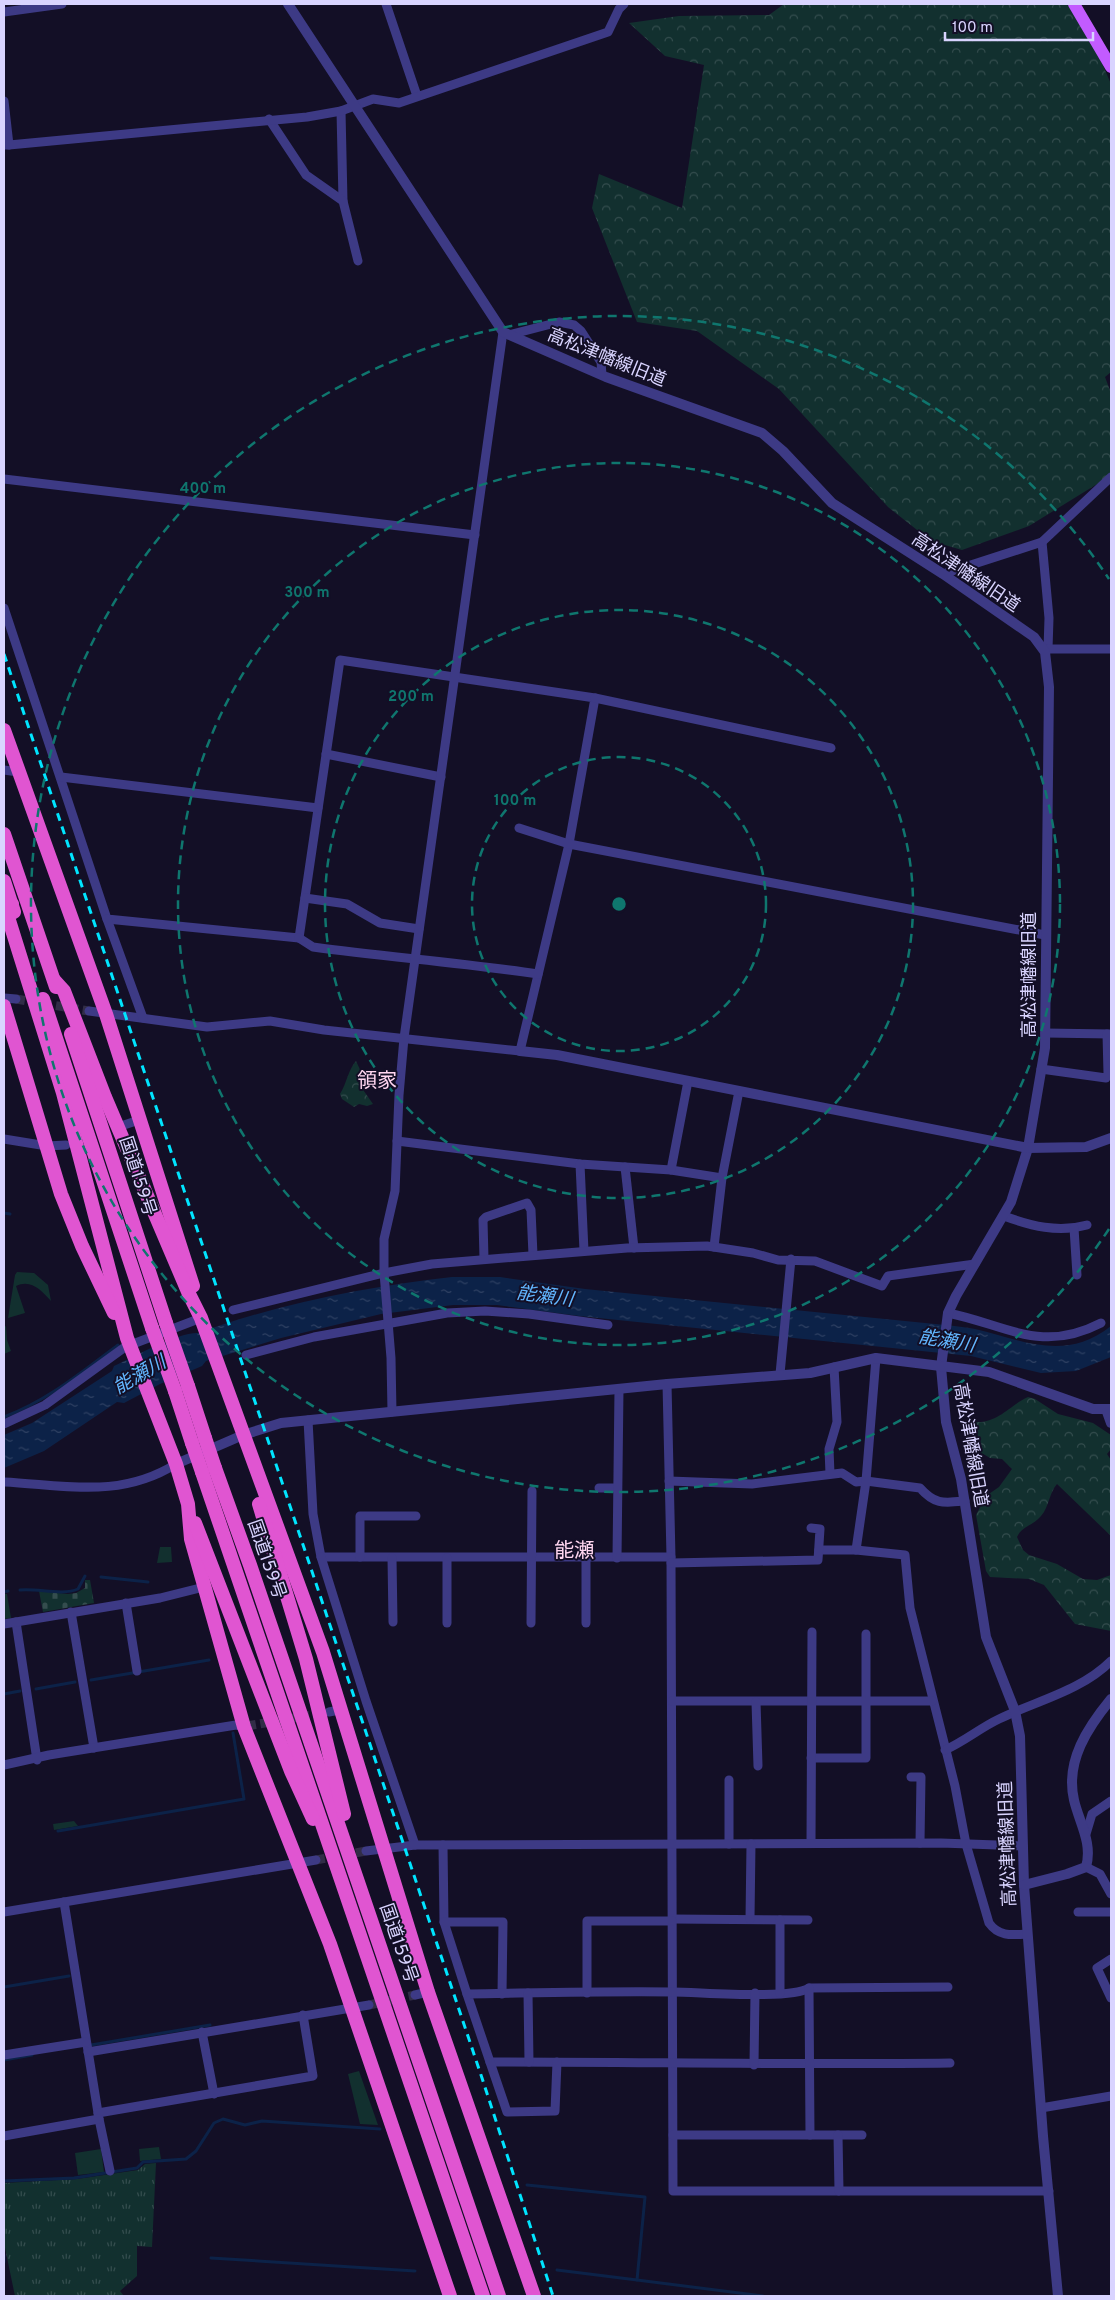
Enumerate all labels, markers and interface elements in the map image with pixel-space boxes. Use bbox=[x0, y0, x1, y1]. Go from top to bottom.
scale bar bbox=[945, 10, 1092, 42]
text: 100 m bbox=[952, 19, 993, 38]
street label: 高松津幡線旧道 bbox=[544, 324, 669, 393]
text: 400 m bbox=[180, 480, 226, 499]
street label: 高松津幡線旧道 bbox=[907, 528, 1024, 618]
text: 300 m bbox=[284, 584, 330, 603]
text: 200 m bbox=[388, 688, 434, 707]
text: 100 m bbox=[494, 792, 536, 811]
centre of rings bbox=[610, 895, 628, 913]
street label: 高松津幡線旧道 bbox=[1019, 912, 1042, 1038]
district label: 領家 bbox=[357, 1069, 397, 1095]
street label: 国道159号 bbox=[113, 1134, 160, 1219]
water label: 能瀬川 bbox=[515, 1281, 577, 1313]
water label: 能瀬川 bbox=[916, 1325, 979, 1359]
water label: 能瀬川 bbox=[109, 1350, 172, 1400]
street label: 高松津幡線旧道 bbox=[947, 1381, 992, 1509]
street label: 国道159号 bbox=[241, 1517, 290, 1602]
district label: 能瀬 bbox=[554, 1539, 594, 1565]
street label: 高松津幡線旧道 bbox=[995, 1781, 1022, 1907]
street label: 国道159号 bbox=[373, 1901, 422, 1986]

